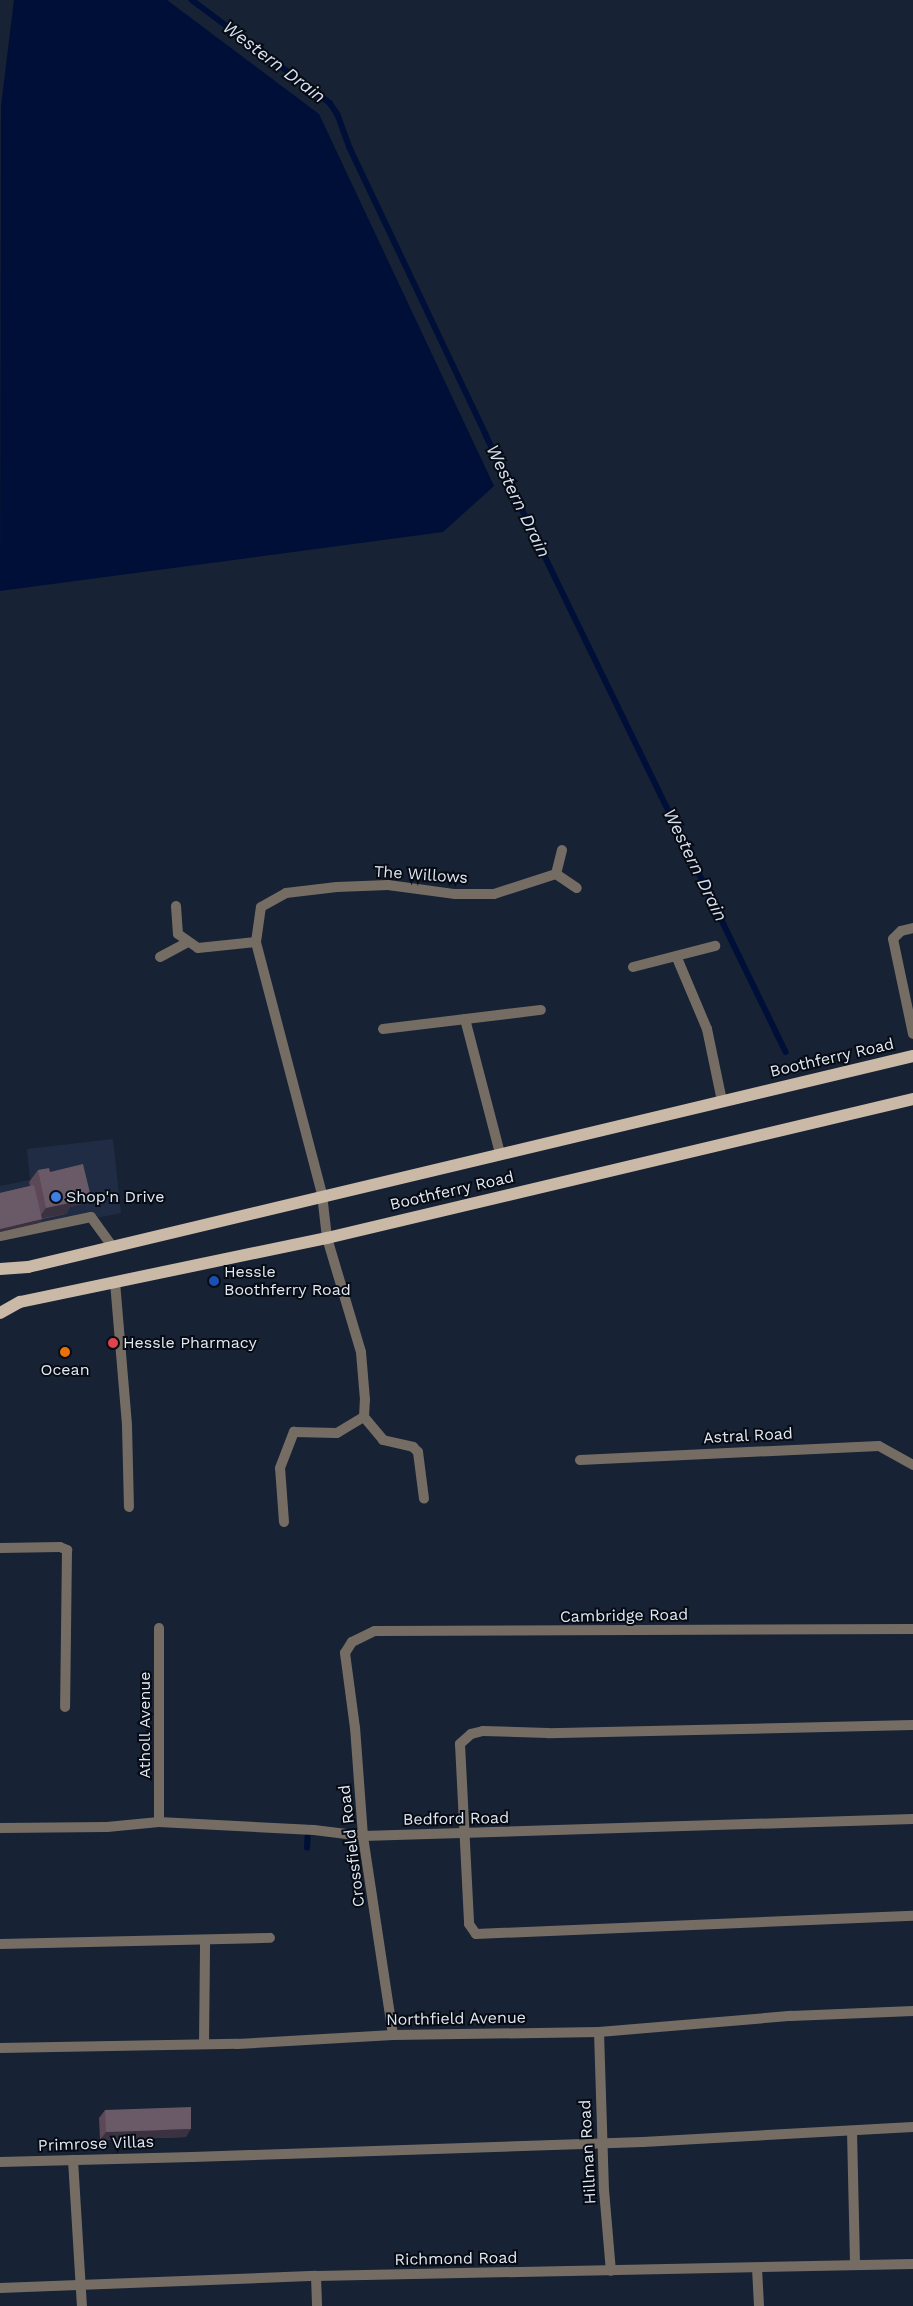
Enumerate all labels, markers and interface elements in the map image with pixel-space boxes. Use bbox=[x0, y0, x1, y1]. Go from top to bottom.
water label: Western Drain bbox=[218, 16, 330, 108]
water label: Western Drain bbox=[481, 441, 555, 561]
water label: Western Drain bbox=[658, 805, 732, 925]
street label: The Willows bbox=[373, 862, 469, 888]
street label: Boothferry Road bbox=[768, 1034, 896, 1082]
street label: Boothferry Road bbox=[388, 1167, 516, 1215]
place label: Shop'n Drive bbox=[66, 1187, 164, 1207]
marker: Shop'n Drive bbox=[50, 1191, 62, 1203]
place label: Hessle Boothferry Road bbox=[224, 1262, 351, 1300]
marker: Hessle Boothferry Road bbox=[208, 1275, 220, 1287]
place label: Hessle Pharmacy bbox=[123, 1333, 257, 1353]
marker: Hessle Pharmacy bbox=[107, 1337, 119, 1349]
marker: Ocean bbox=[59, 1346, 71, 1358]
place label: Ocean bbox=[40, 1360, 90, 1380]
street label: Astral Road bbox=[702, 1424, 794, 1448]
street label: Cambridge Road bbox=[560, 1605, 688, 1627]
street label: Atholl Avenue bbox=[135, 1671, 155, 1779]
street label: Crossfield Road bbox=[335, 1784, 369, 1908]
street label: Bedford Road bbox=[403, 1808, 509, 1830]
street label: Northfield Avenue bbox=[386, 2008, 526, 2030]
street label: Hillman Road bbox=[576, 2099, 600, 2205]
street label: Primrose Villas bbox=[37, 2132, 155, 2156]
street label: Richmond Road bbox=[394, 2248, 518, 2270]

